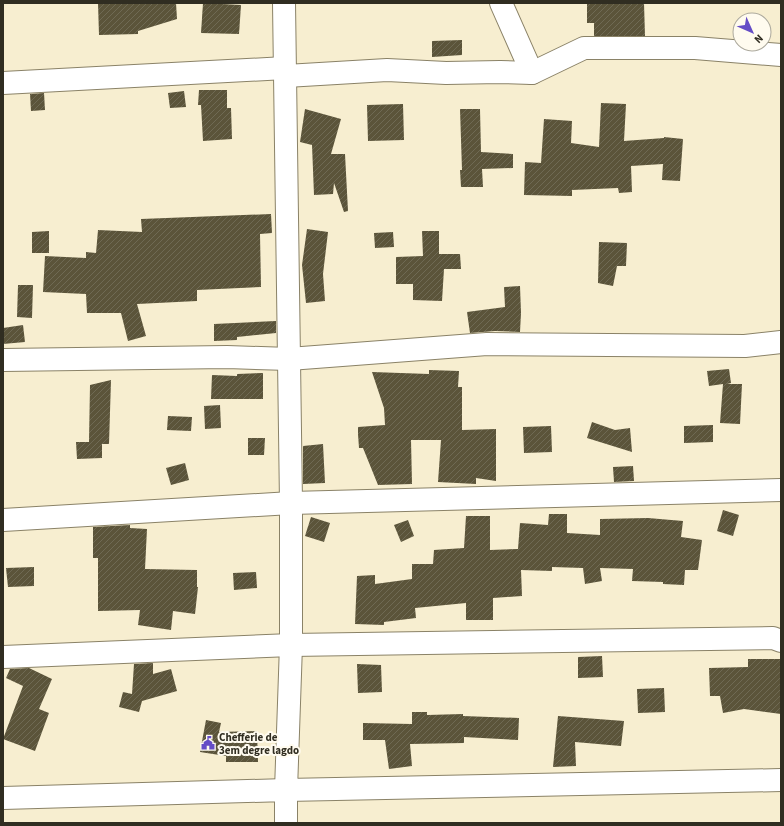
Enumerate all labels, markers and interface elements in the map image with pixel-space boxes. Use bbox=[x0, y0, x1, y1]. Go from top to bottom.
north arrow bbox=[732, 12, 772, 52]
text: N bbox=[751, 31, 767, 47]
place label: Chefferie de 3em degre lagdo bbox=[219, 730, 299, 758]
public building icon: Chefferie de 3em degre lagdo bbox=[200, 735, 216, 751]

